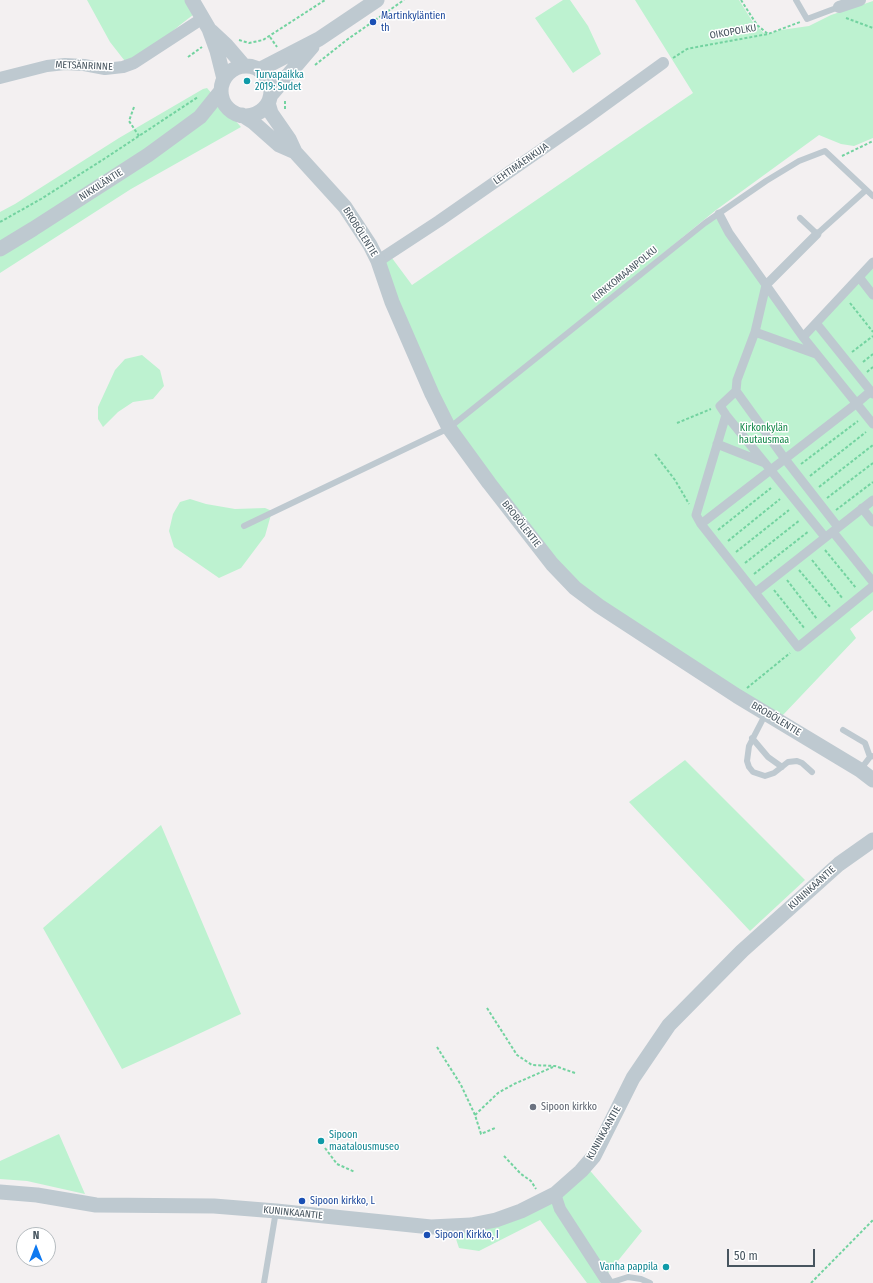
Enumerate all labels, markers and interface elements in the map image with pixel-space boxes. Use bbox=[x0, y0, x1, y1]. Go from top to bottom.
place label: Martinkyläntien th bbox=[381, 10, 445, 34]
marker: Martinkyläntien th bbox=[368, 17, 378, 27]
street label: OIKOPOLKU bbox=[709, 22, 757, 42]
street label: METSÄNRINNE bbox=[55, 59, 113, 73]
place label: Turvapaikka 2019: Sudet bbox=[255, 69, 304, 92]
marker: Turvapaikka 2019: Sudet bbox=[242, 76, 252, 86]
street label: LEHTIMÄENKUJA bbox=[491, 141, 551, 187]
street label: NIKKILÄNTIE bbox=[77, 166, 125, 204]
street label: BROBÖLENTIE bbox=[340, 205, 380, 259]
street label: KIRKKOMAANPOLKU bbox=[590, 244, 660, 304]
park label: Kirkonkylän hautausmaa bbox=[739, 422, 789, 446]
street label: BROBÖLENTIE bbox=[499, 498, 543, 550]
street label: BROBÖLENTIE bbox=[749, 699, 803, 739]
street label: KUNINKAANTIE bbox=[786, 864, 838, 912]
place label: Sipoon kirkko bbox=[541, 1101, 597, 1113]
marker: Sipoon kirkko bbox=[528, 1102, 538, 1112]
street label: KUNINKAANTIE bbox=[584, 1104, 624, 1162]
place label: Sipoon maatalousmuseo bbox=[329, 1129, 399, 1152]
marker: Sipoon maatalousmuseo bbox=[316, 1136, 326, 1146]
place label: Sipoon kirkko, L bbox=[310, 1195, 375, 1207]
marker: Sipoon kirkko, L bbox=[297, 1196, 307, 1206]
street label: KUNINKAANTIE bbox=[263, 1204, 323, 1222]
north arrow bbox=[16, 1227, 56, 1267]
text: N bbox=[33, 1229, 39, 1242]
place label: Sipoon Kirkko, I bbox=[435, 1229, 499, 1241]
marker: Sipoon Kirkko, I bbox=[422, 1230, 432, 1240]
scale bar bbox=[729, 1241, 817, 1267]
text: 50 m bbox=[734, 1249, 758, 1263]
place label: Vanha pappila bbox=[600, 1261, 658, 1273]
marker: Vanha pappila bbox=[661, 1262, 671, 1272]

